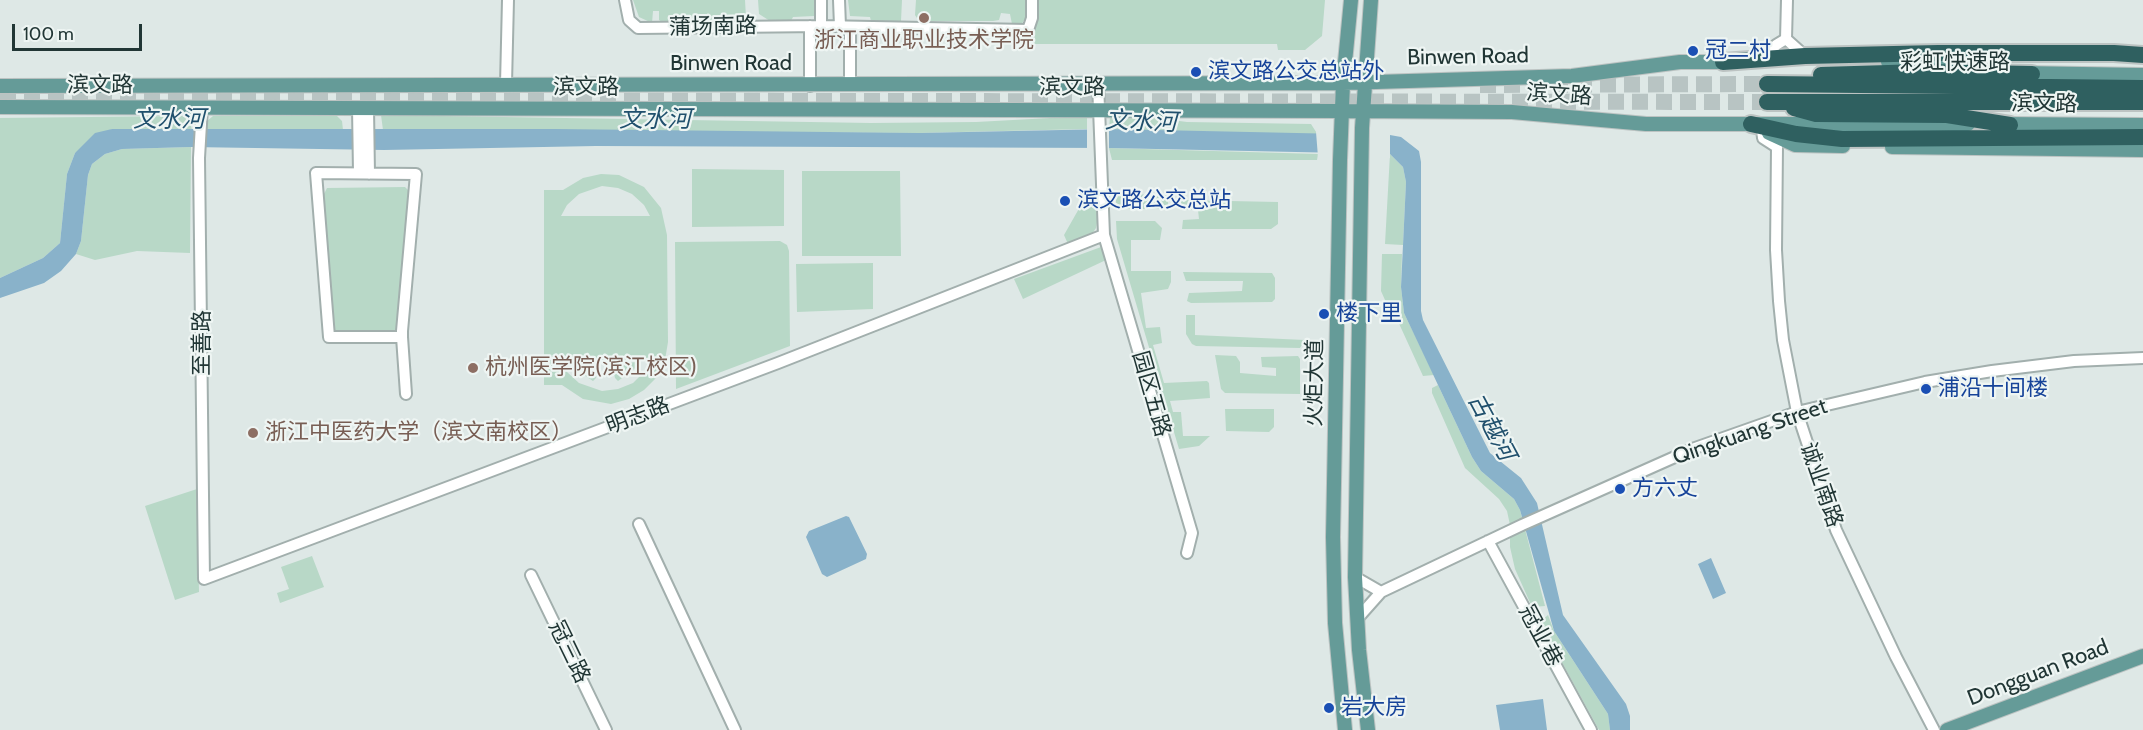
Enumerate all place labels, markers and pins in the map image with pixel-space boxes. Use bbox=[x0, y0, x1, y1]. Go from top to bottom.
marker: 浙江商业职业技术学院 bbox=[917, 11, 931, 25]
place label: 浙江商业职业技术学院 bbox=[814, 28, 1034, 54]
place label: 冠二村 bbox=[1705, 38, 1771, 64]
marker: 冠二村 bbox=[1686, 44, 1700, 58]
place label: 滨文路公交总站外 bbox=[1208, 59, 1384, 85]
marker: 滨文路公交总站外 bbox=[1189, 65, 1203, 79]
place label: 滨文路公交总站 bbox=[1077, 188, 1231, 214]
marker: 滨文路公交总站 bbox=[1058, 194, 1072, 208]
place label: 楼下里 bbox=[1336, 301, 1402, 327]
marker: 楼下里 bbox=[1317, 307, 1331, 321]
place label: 杭州医学院(滨江校区) bbox=[485, 355, 697, 381]
marker: 杭州医学院(滨江校区) bbox=[466, 361, 480, 375]
place label: 浦沿十间楼 bbox=[1938, 376, 2048, 402]
marker: 浦沿十间楼 bbox=[1919, 382, 1933, 396]
place label: 浙江中医药大学（滨文南校区） bbox=[265, 420, 573, 446]
marker: 浙江中医药大学（滨文南校区） bbox=[246, 426, 260, 440]
place label: 方六丈 bbox=[1632, 476, 1698, 502]
marker: 方六丈 bbox=[1613, 482, 1627, 496]
place label: 岩大房 bbox=[1341, 695, 1407, 721]
marker: 岩大房 bbox=[1322, 701, 1336, 715]

